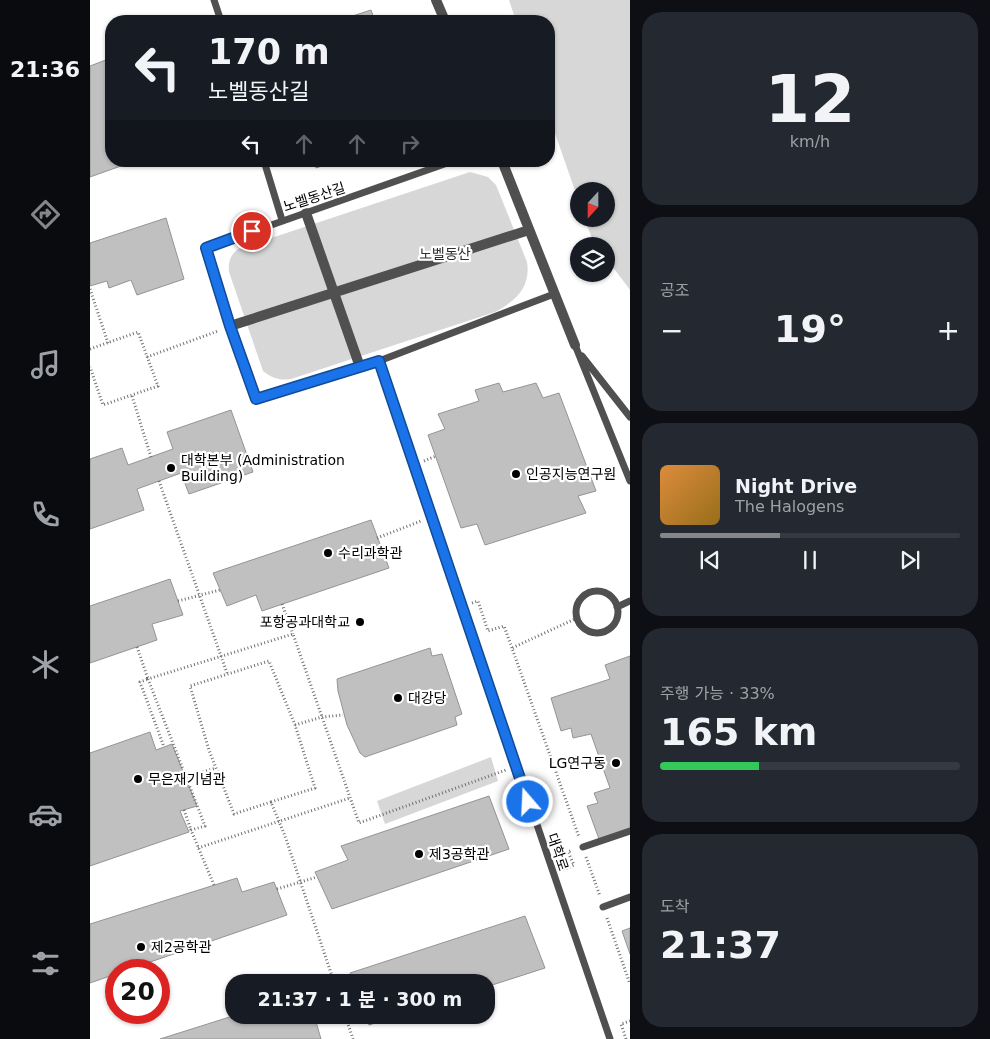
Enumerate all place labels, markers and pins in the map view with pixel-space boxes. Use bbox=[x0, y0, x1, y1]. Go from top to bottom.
pin bbox=[231, 210, 273, 252]
place label: 대학본부 (Administration Building) bbox=[181, 452, 345, 484]
marker: 대학본부 (Administration Building) bbox=[165, 462, 177, 474]
place label: 인공지능연구원 bbox=[526, 466, 616, 482]
marker: 인공지능연구원 bbox=[510, 468, 522, 480]
place label: 수리과학관 bbox=[338, 545, 403, 561]
marker: 수리과학관 bbox=[322, 547, 334, 559]
place label: 포항공과대학교 bbox=[260, 614, 350, 630]
marker: 포항공과대학교 bbox=[354, 616, 366, 628]
place label: 대강당 bbox=[408, 690, 447, 706]
marker: 대강당 bbox=[392, 692, 404, 704]
place label: LG연구동 bbox=[549, 755, 606, 771]
marker: LG연구동 bbox=[610, 757, 622, 769]
place label: 무은재기념관 bbox=[148, 771, 225, 787]
marker: 무은재기념관 bbox=[132, 773, 144, 785]
place label: 제3공학관 bbox=[429, 846, 490, 862]
marker: 제3공학관 bbox=[413, 848, 425, 860]
place label: 제2공학관 bbox=[151, 939, 212, 955]
marker: 제2공학관 bbox=[135, 941, 147, 953]

